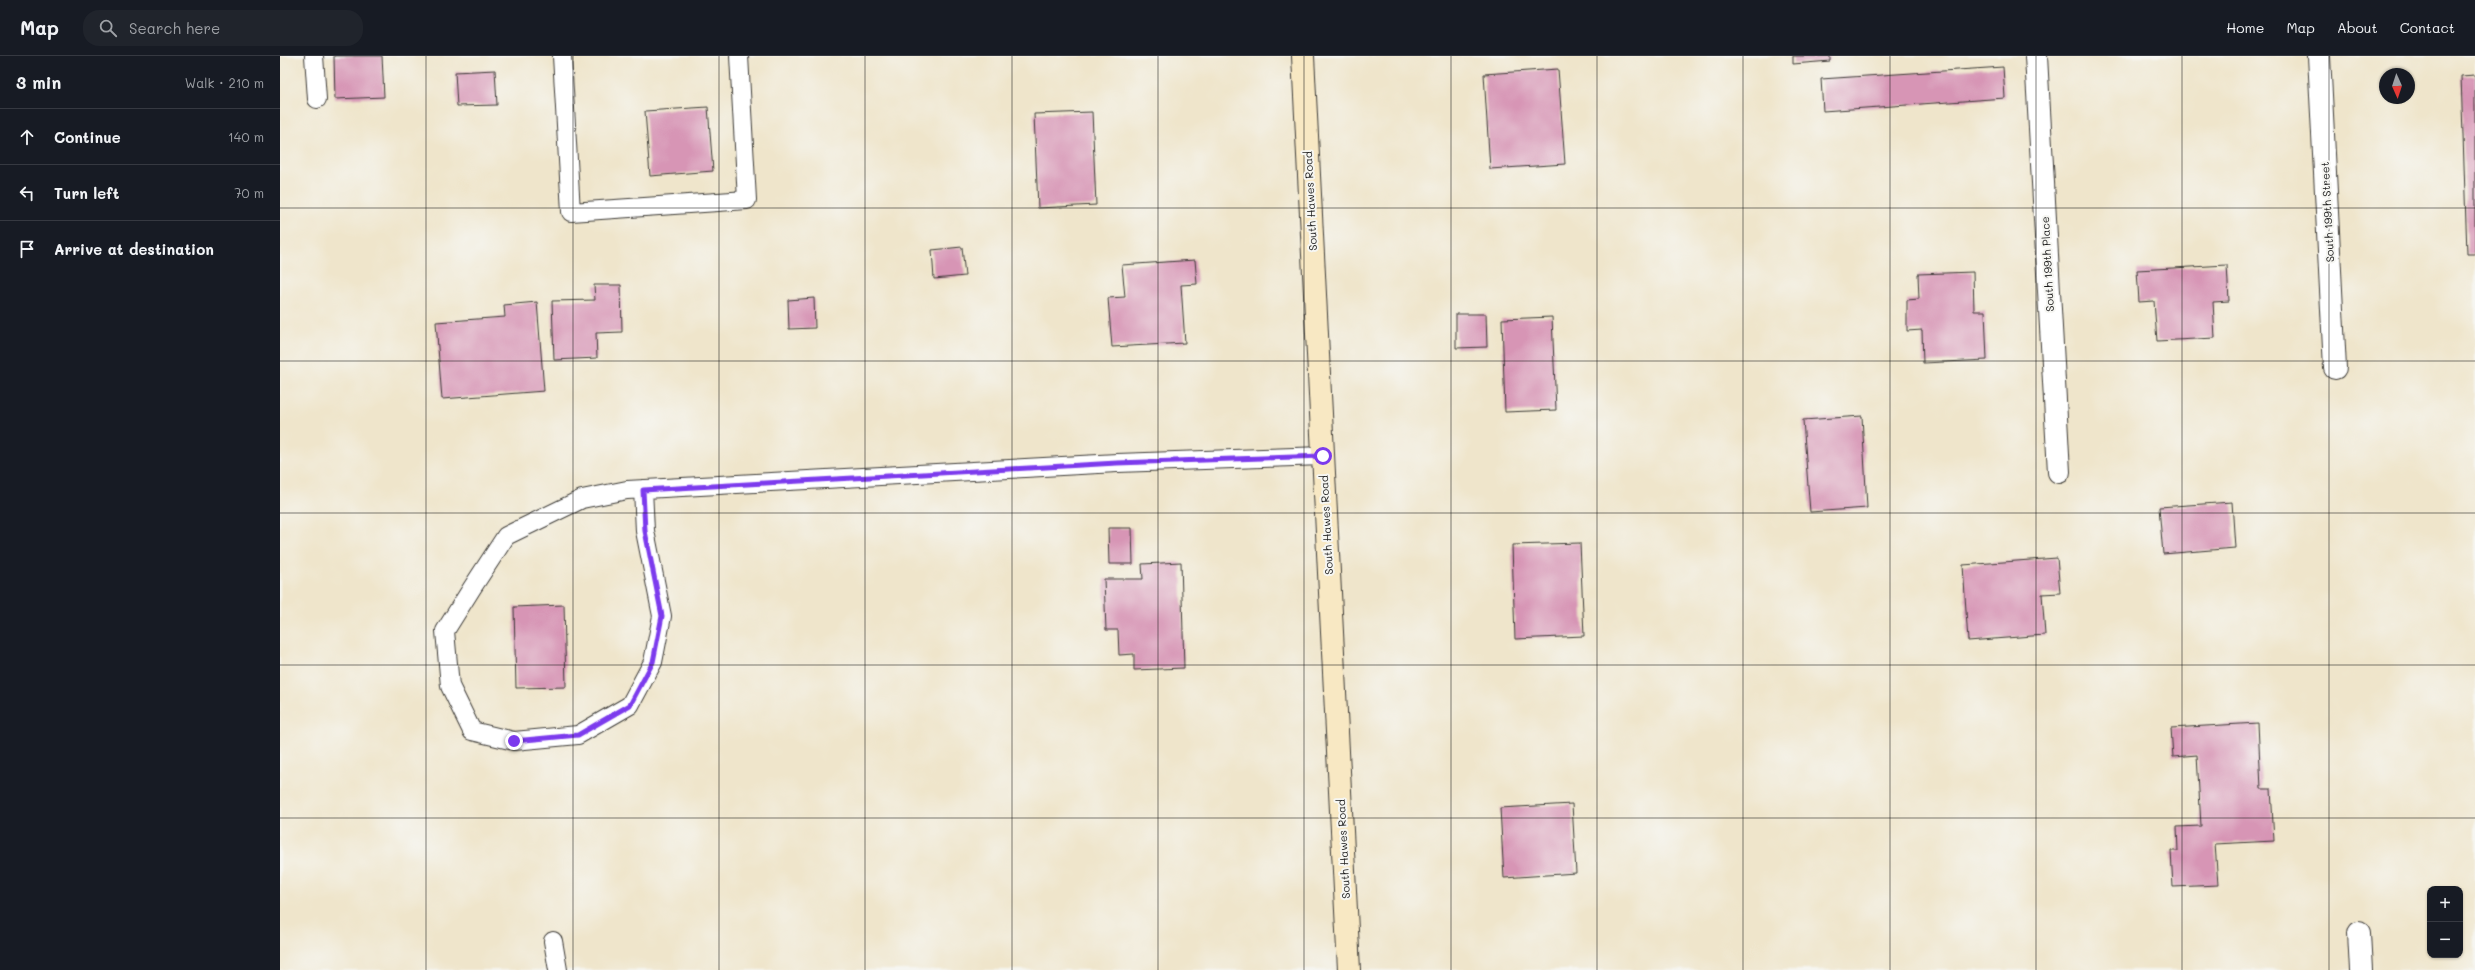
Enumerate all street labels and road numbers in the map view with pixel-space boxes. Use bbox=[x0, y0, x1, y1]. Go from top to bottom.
street label: South Hawes Road bbox=[1300, 151, 1320, 251]
street label: South 199th Street bbox=[2317, 161, 2337, 263]
street label: South 199th Place bbox=[2037, 216, 2057, 312]
street label: South Hawes Road bbox=[1316, 475, 1336, 575]
street label: South Hawes Road bbox=[1333, 799, 1353, 899]

